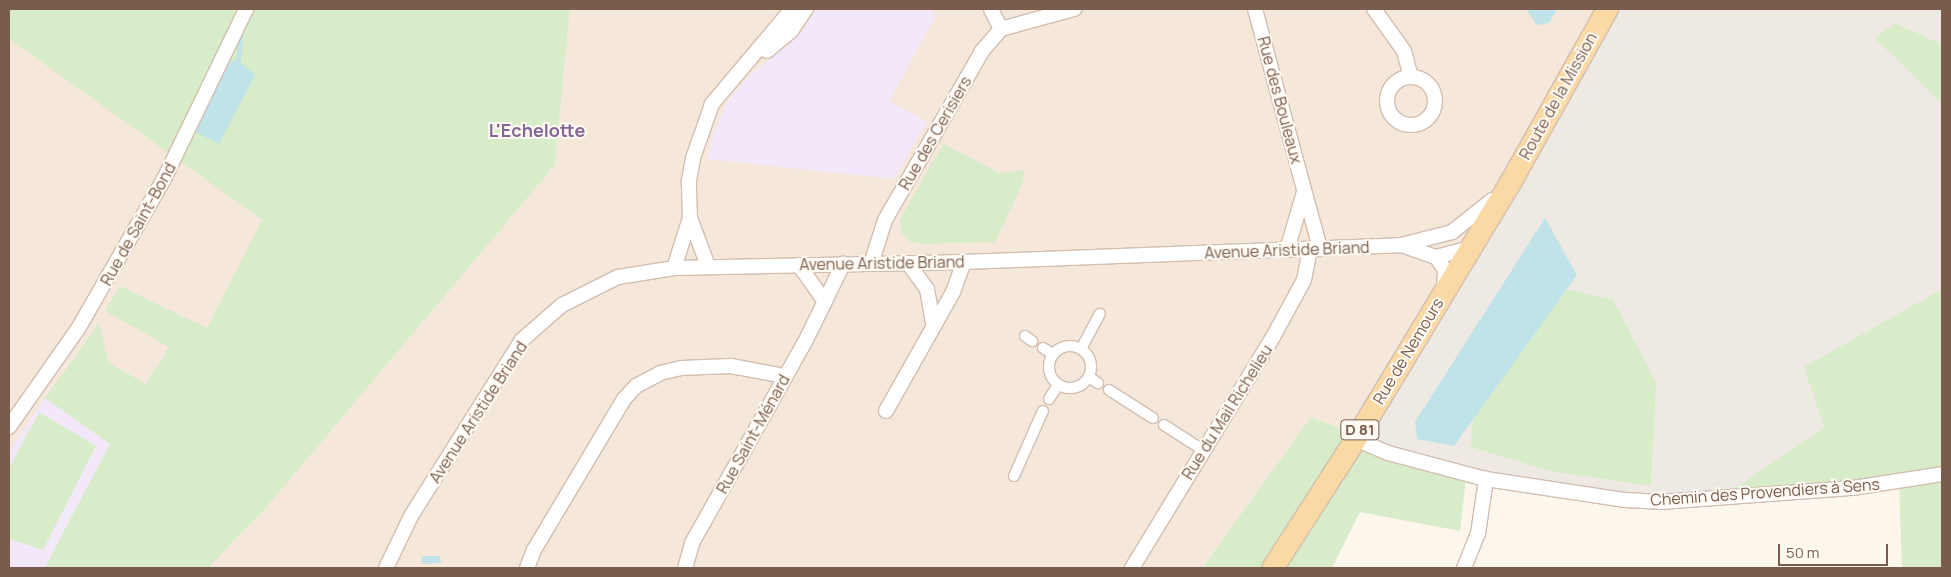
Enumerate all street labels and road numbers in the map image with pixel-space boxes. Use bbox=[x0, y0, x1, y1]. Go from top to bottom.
street label: Route de la Mission bbox=[1515, 29, 1601, 163]
street label: Rue des Bouleaux bbox=[1254, 34, 1306, 166]
street label: Rue des Cerisiers bbox=[895, 73, 975, 193]
street label: Rue de Saint-Bond bbox=[96, 159, 180, 289]
street label: Avenue Aristide Briand bbox=[1204, 238, 1370, 262]
street label: Avenue Aristide Briand bbox=[799, 252, 965, 274]
street label: Rue de Nemours bbox=[1369, 294, 1447, 408]
street label: Avenue Aristide Briand bbox=[425, 337, 531, 487]
street label: Rue du Mail Richelieu bbox=[1178, 341, 1276, 483]
street label: Rue Saint-Ménard bbox=[712, 371, 794, 497]
road number: D 81 bbox=[1340, 418, 1380, 442]
street label: Chemin des Provendiers à Sens bbox=[1650, 474, 1880, 510]

